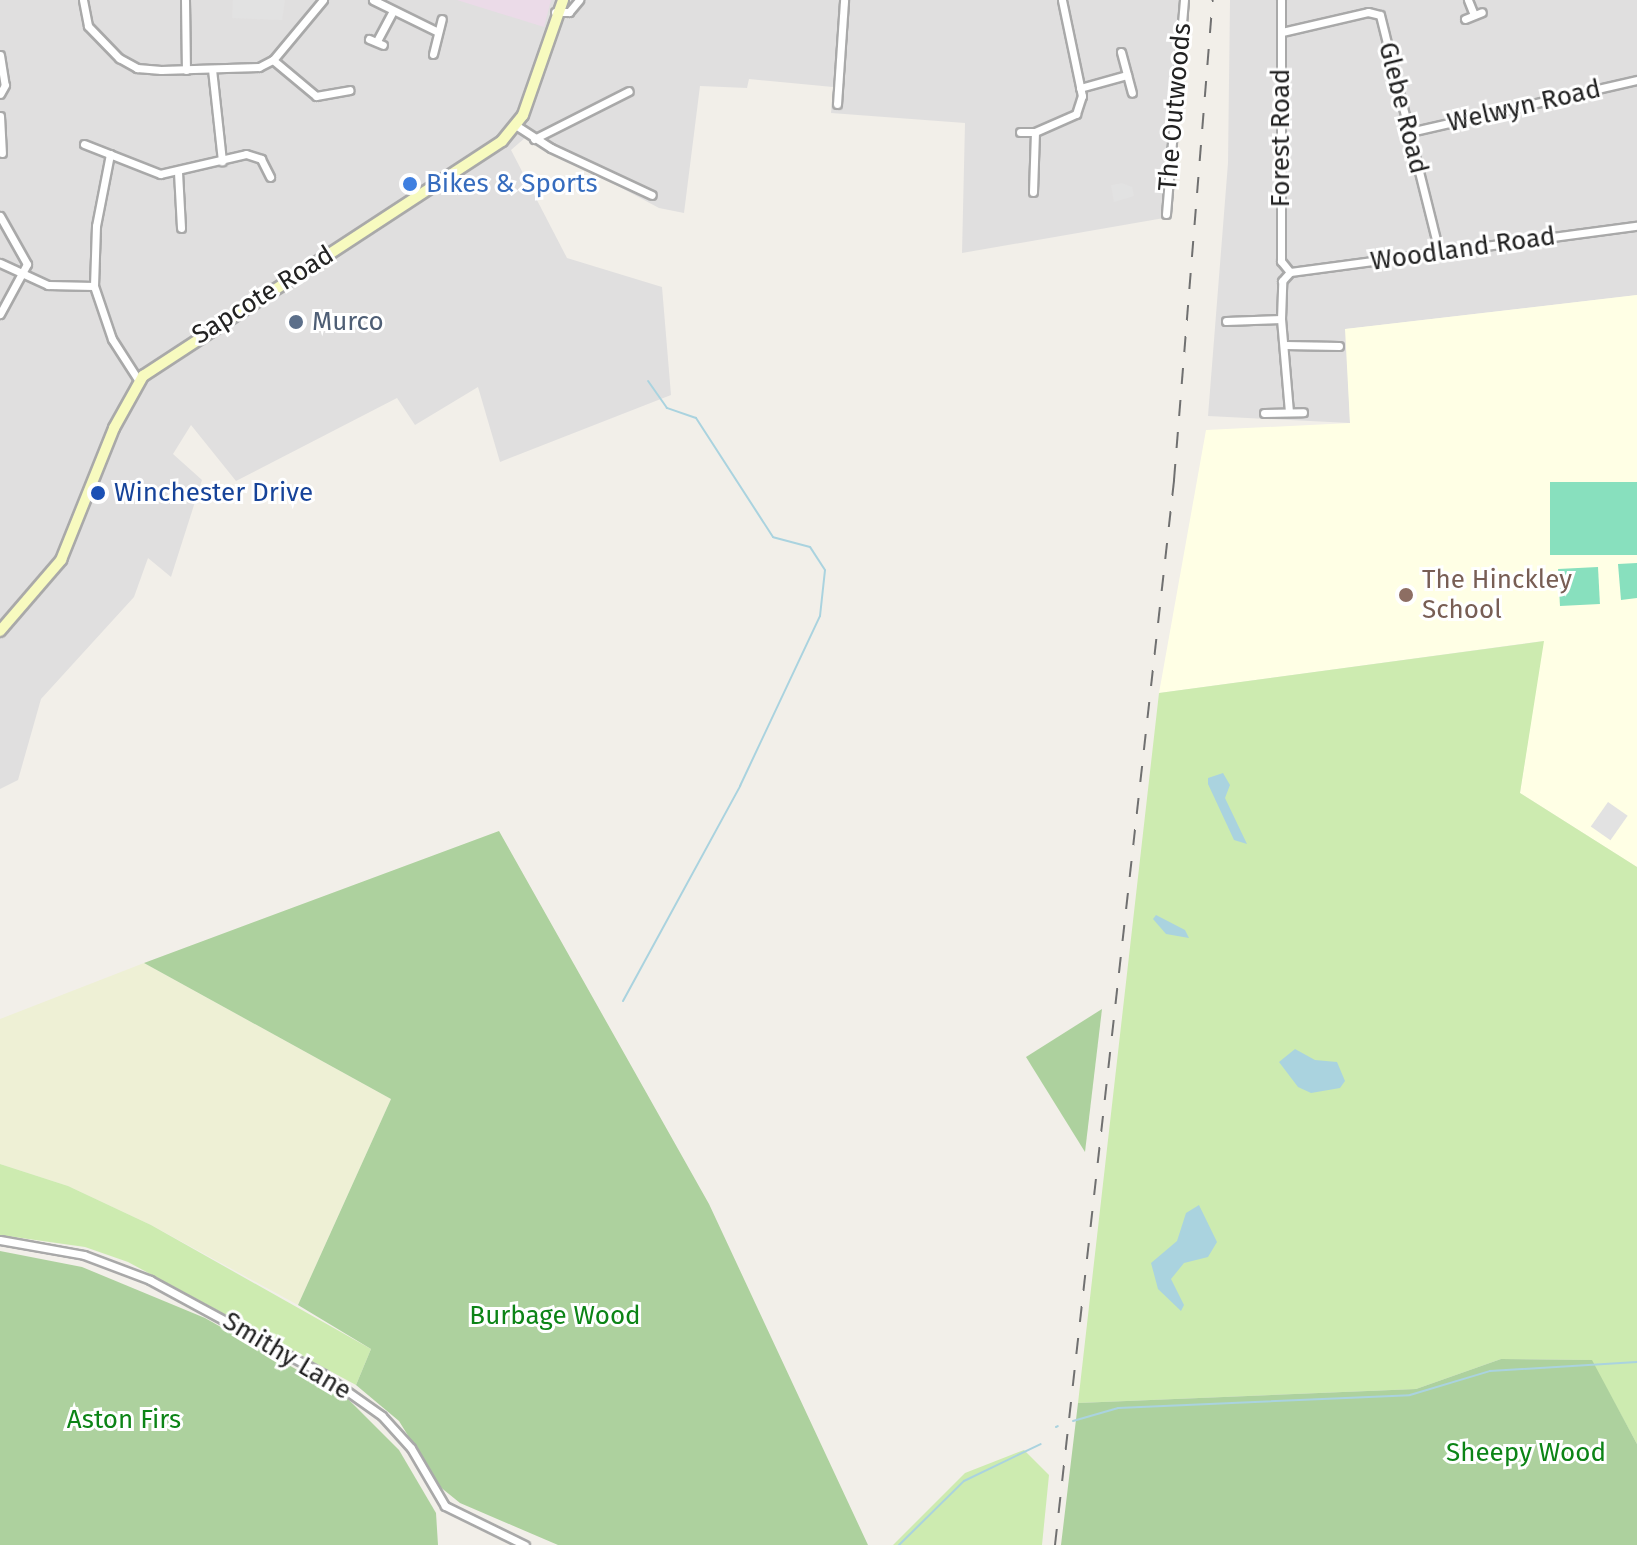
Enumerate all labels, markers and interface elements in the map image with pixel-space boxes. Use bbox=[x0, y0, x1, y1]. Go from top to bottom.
street label: The Outwoods bbox=[1152, 21, 1198, 193]
street label: Glebe Road bbox=[1372, 39, 1434, 177]
street label: Forest Road bbox=[1265, 69, 1297, 207]
street label: Welwyn Road bbox=[1444, 73, 1604, 139]
place label: Bikes & Sports bbox=[426, 168, 598, 200]
marker: Bikes & Sports bbox=[401, 175, 419, 193]
street label: Woodland Road bbox=[1369, 221, 1557, 277]
street label: Sapcote Road bbox=[187, 239, 339, 351]
place label: Murco bbox=[312, 306, 384, 338]
marker: Murco bbox=[287, 313, 305, 331]
place label: Winchester Drive bbox=[114, 477, 313, 509]
marker: Winchester Drive bbox=[89, 484, 107, 502]
place label: The Hinckley School bbox=[1422, 564, 1572, 626]
marker: The Hinckley School bbox=[1397, 586, 1415, 604]
park label: Burbage Wood bbox=[469, 1300, 641, 1332]
street label: Smithy Lane bbox=[217, 1306, 357, 1406]
park label: Aston Firs bbox=[67, 1404, 181, 1436]
park label: Sheepy Wood bbox=[1446, 1437, 1606, 1469]

